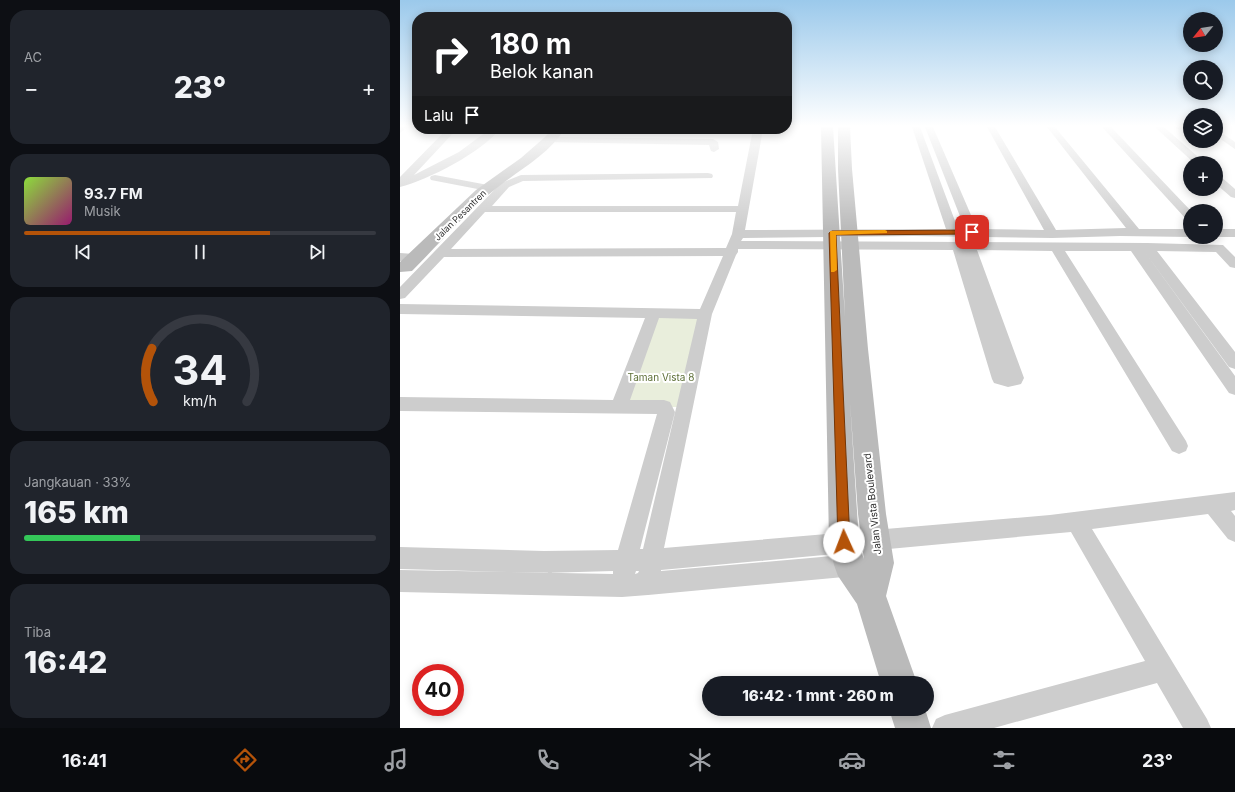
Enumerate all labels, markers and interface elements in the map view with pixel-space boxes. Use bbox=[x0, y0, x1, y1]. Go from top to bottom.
north arrow bbox=[1183, 12, 1223, 52]
map controls bbox=[1183, 12, 1223, 244]
text: 180 m bbox=[490, 27, 571, 61]
icon: right bbox=[424, 28, 476, 80]
text: AC bbox=[24, 49, 42, 65]
button: search bbox=[1183, 60, 1223, 100]
text: Belok kanan bbox=[490, 61, 594, 82]
text: 23° bbox=[174, 69, 226, 105]
text: − bbox=[24, 75, 39, 101]
text: + bbox=[361, 75, 376, 101]
icon: arrive bbox=[461, 104, 483, 126]
text: Lalu bbox=[424, 106, 453, 125]
button: layers bbox=[1183, 108, 1223, 148]
button: + bbox=[1183, 156, 1223, 196]
text: 93.7 FM bbox=[84, 184, 143, 203]
street label: Jalan Pesantren bbox=[432, 187, 488, 243]
text: Musik bbox=[84, 203, 121, 219]
button: − bbox=[1183, 204, 1223, 244]
pin bbox=[955, 215, 989, 249]
icon: arrive bbox=[961, 221, 983, 243]
icon: previous bbox=[72, 241, 94, 263]
icon: pause bbox=[189, 241, 211, 263]
icon: next bbox=[306, 241, 328, 263]
text: 34 bbox=[173, 345, 227, 395]
park label: Taman Vista 8 bbox=[628, 371, 694, 383]
text: km/h bbox=[183, 392, 217, 409]
street label: Jalan Vista Boulevard bbox=[861, 453, 883, 555]
text: Jangkauan · 33% bbox=[24, 474, 131, 490]
text: 165 km bbox=[24, 494, 129, 530]
position arrow bbox=[823, 521, 865, 563]
text: Tiba bbox=[24, 624, 51, 640]
text: 16:42 bbox=[24, 644, 107, 680]
speed limit sign: 40 bbox=[412, 664, 464, 716]
text: 16:42 · 1 mnt · 260 m bbox=[742, 686, 894, 705]
icon: directions bbox=[231, 746, 259, 774]
icon: music bbox=[382, 746, 410, 774]
icon: phone bbox=[534, 746, 562, 774]
icon: climate bbox=[686, 746, 714, 774]
icon: car bbox=[838, 746, 866, 774]
icon: filters bbox=[990, 746, 1018, 774]
text: 16:41 bbox=[62, 750, 107, 771]
text: 23° bbox=[1142, 750, 1173, 771]

